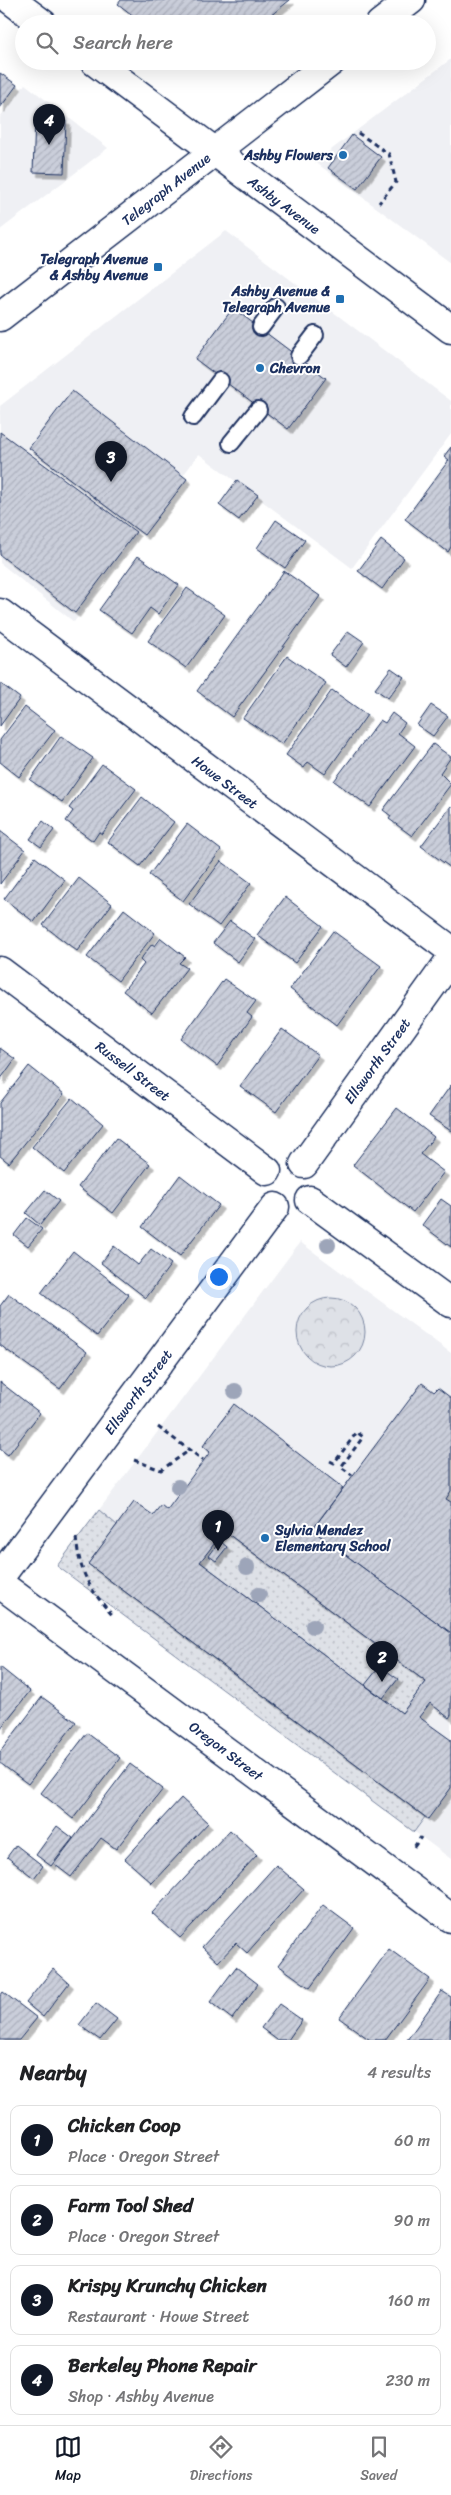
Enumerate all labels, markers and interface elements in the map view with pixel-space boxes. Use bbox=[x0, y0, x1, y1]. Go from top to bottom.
search box bbox=[15, 15, 436, 70]
text: Search here bbox=[73, 26, 173, 59]
icon: search bbox=[33, 29, 61, 57]
pin: 4 bbox=[33, 104, 65, 145]
place label: Ashby Flowers bbox=[243, 143, 334, 168]
street label: Telegraph Avenue bbox=[116, 146, 217, 232]
marker: Ashby Flowers bbox=[337, 149, 349, 161]
street label: Ashby Avenue bbox=[241, 169, 326, 241]
place label: Telegraph Avenue & Ashby Avenue bbox=[40, 247, 148, 288]
marker: Telegraph Avenue & Ashby Avenue bbox=[152, 261, 164, 273]
place label: Ashby Avenue & Telegraph Avenue bbox=[222, 279, 330, 320]
marker: Ashby Avenue & Telegraph Avenue bbox=[334, 293, 346, 305]
place label: Chevron bbox=[269, 356, 321, 381]
marker: Chevron bbox=[254, 362, 266, 374]
pin: 3 bbox=[95, 441, 127, 482]
street label: Howe Street bbox=[186, 749, 263, 816]
street label: Ellsworth Street bbox=[337, 1013, 417, 1110]
street label: Russell Street bbox=[90, 1035, 176, 1108]
your location bbox=[206, 1264, 232, 1290]
street label: Ellsworth Street bbox=[98, 1344, 179, 1440]
pin: 1 bbox=[202, 1510, 234, 1551]
place label: Sylvia Mendez Elementary School bbox=[274, 1518, 392, 1559]
marker: Sylvia Mendez Elementary School bbox=[259, 1532, 271, 1544]
pin: 2 bbox=[366, 1641, 398, 1682]
street label: Oregon Street bbox=[183, 1715, 269, 1789]
text: Nearby bbox=[20, 2054, 86, 2092]
text: 4 results bbox=[367, 2058, 431, 2087]
text: Chicken Coop bbox=[68, 2109, 181, 2142]
text: 1 bbox=[34, 2126, 40, 2155]
text: 60 m bbox=[394, 2126, 430, 2155]
text: Place · Oregon Street bbox=[68, 2142, 219, 2171]
text: Farm Tool Shed bbox=[68, 2189, 193, 2222]
text: 2 bbox=[32, 2206, 42, 2235]
text: 90 m bbox=[394, 2206, 430, 2235]
text: Place · Oregon Street bbox=[68, 2222, 219, 2251]
text: Krispy Krunchy Chicken bbox=[68, 2269, 267, 2302]
text: 3 bbox=[33, 2286, 41, 2315]
text: 160 m bbox=[387, 2286, 430, 2315]
text: Restaurant · Howe Street bbox=[68, 2302, 249, 2331]
text: Berkeley Phone Repair bbox=[68, 2349, 256, 2382]
text: 4 bbox=[32, 2366, 42, 2395]
text: 230 m bbox=[385, 2366, 430, 2395]
text: Shop · Ashby Avenue bbox=[68, 2382, 214, 2411]
tab: Map bbox=[54, 2433, 82, 2488]
tab: Directions bbox=[190, 2433, 252, 2488]
tab: Saved bbox=[360, 2433, 397, 2488]

